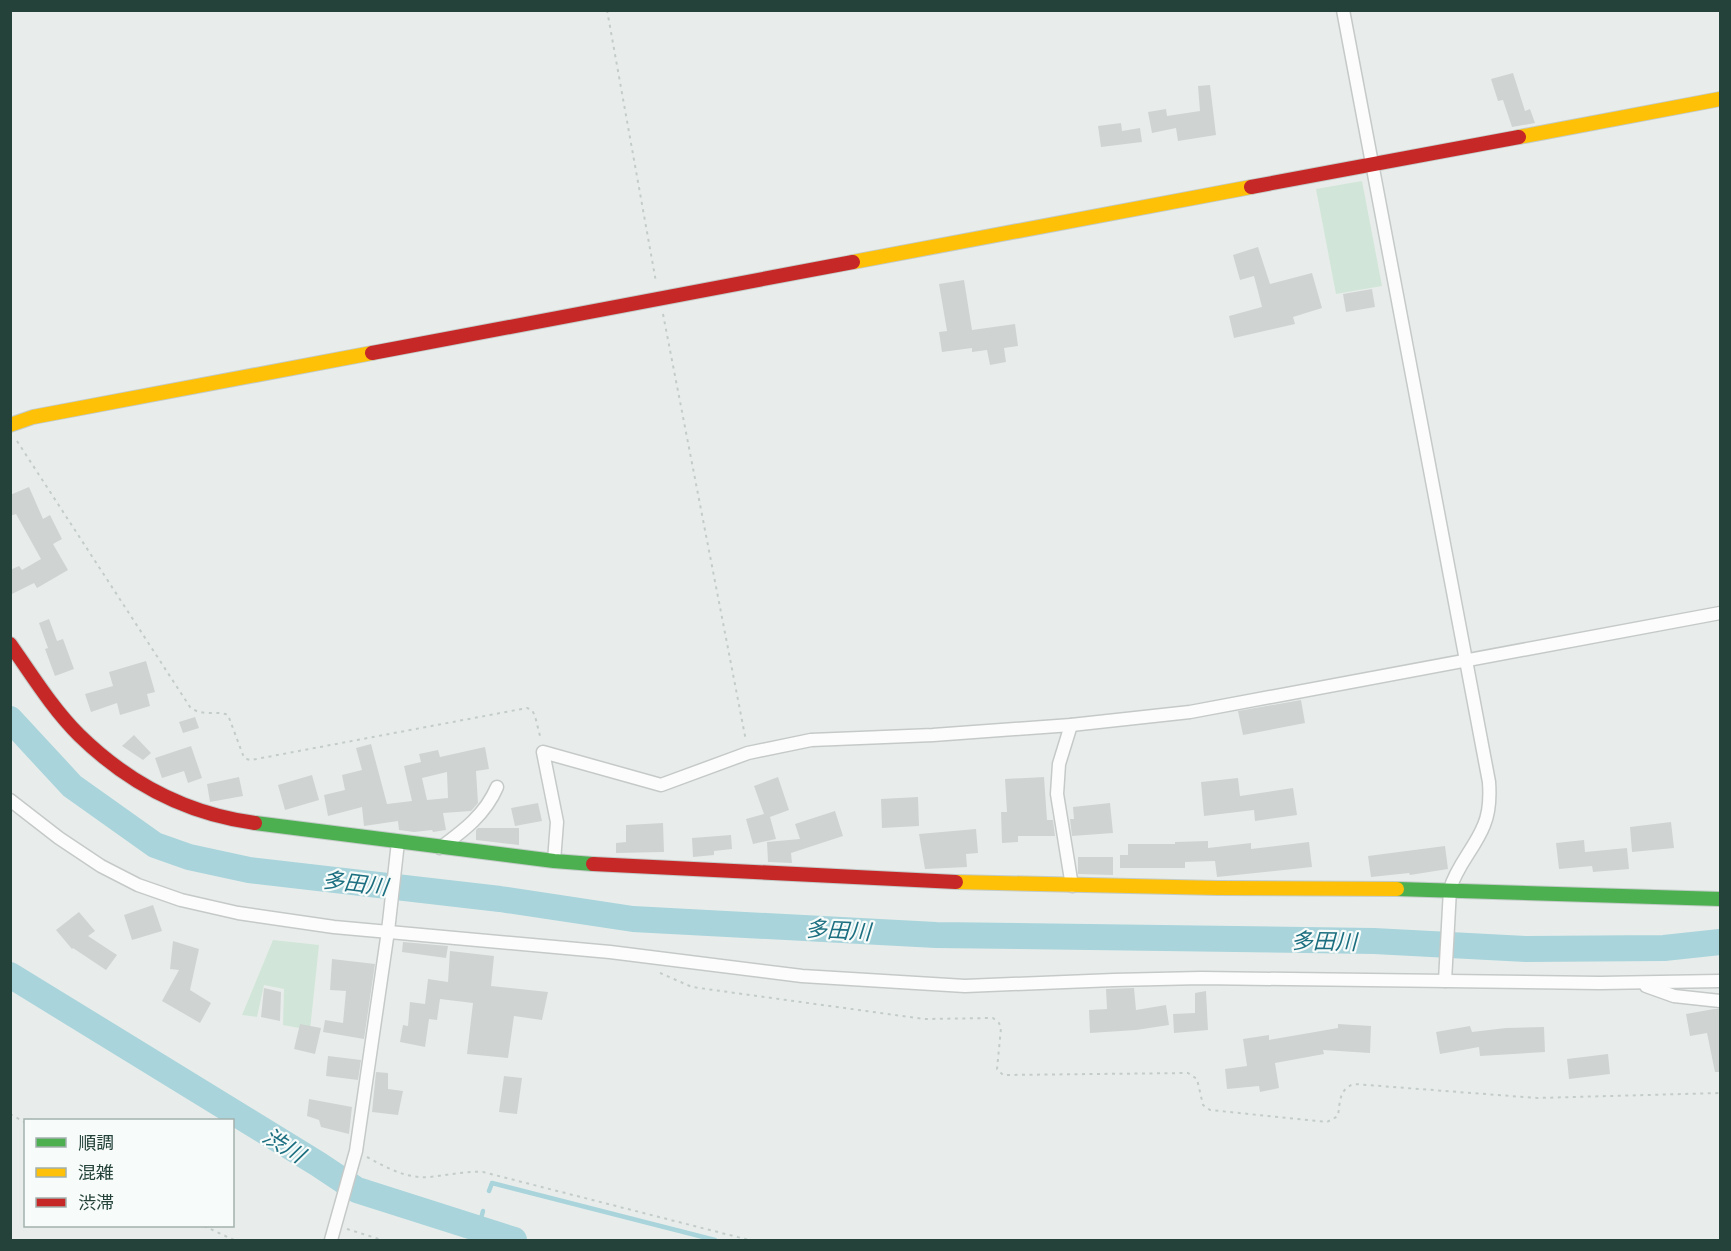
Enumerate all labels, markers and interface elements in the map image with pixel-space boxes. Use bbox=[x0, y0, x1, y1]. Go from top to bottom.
water label: 多田川 bbox=[321, 863, 392, 901]
water label: 多田川 bbox=[804, 912, 874, 946]
water label: 多田川 bbox=[1291, 924, 1359, 956]
legend bbox=[24, 1119, 234, 1227]
water label: 渋川 bbox=[258, 1120, 313, 1170]
text: 順調 bbox=[78, 1130, 114, 1154]
text: 混雑 bbox=[78, 1160, 114, 1184]
text: 渋滞 bbox=[78, 1190, 114, 1214]

